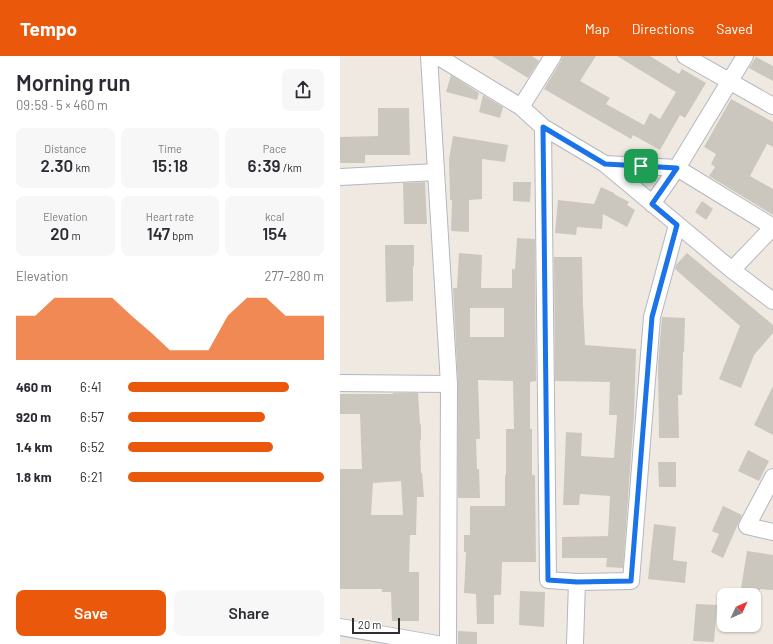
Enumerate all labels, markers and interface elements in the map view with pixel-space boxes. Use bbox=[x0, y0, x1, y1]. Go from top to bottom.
text: Tempo bbox=[20, 17, 77, 40]
text: Map bbox=[585, 20, 610, 37]
text: Directions bbox=[632, 20, 694, 37]
text: Saved bbox=[716, 20, 753, 37]
text: Morning run bbox=[16, 69, 130, 95]
button: share bbox=[282, 69, 324, 111]
text: 09:59 · 5 × 460 m bbox=[16, 97, 108, 113]
text: Distance bbox=[44, 142, 86, 155]
text: Time bbox=[158, 142, 182, 155]
text: Pace bbox=[263, 142, 286, 155]
pin bbox=[624, 149, 658, 183]
text: 2.30 bbox=[41, 155, 73, 175]
text: 15:18 bbox=[152, 155, 188, 175]
text: 6:39 bbox=[248, 155, 281, 175]
icon: arrive bbox=[630, 155, 652, 177]
text: km bbox=[73, 161, 90, 174]
text: /km bbox=[281, 161, 302, 174]
text: Elevation bbox=[43, 210, 87, 223]
text: Heart rate bbox=[146, 210, 194, 223]
text: kcal bbox=[265, 210, 284, 223]
text: 20 bbox=[50, 223, 69, 243]
text: 147 bbox=[147, 223, 170, 243]
text: 154 bbox=[262, 223, 287, 243]
text: m bbox=[69, 229, 81, 242]
text: bpm bbox=[170, 229, 193, 242]
text: Elevation bbox=[16, 268, 68, 284]
text: 277–280 m bbox=[264, 268, 324, 284]
text: 460 m bbox=[16, 379, 52, 395]
text: 6:41 bbox=[80, 379, 102, 395]
text: 920 m bbox=[16, 409, 51, 425]
text: 6:57 bbox=[80, 409, 104, 425]
text: 1.4 km bbox=[16, 439, 52, 455]
text: 6:52 bbox=[80, 439, 105, 455]
text: 1.8 km bbox=[16, 469, 52, 485]
text: 6:21 bbox=[80, 469, 102, 485]
north arrow bbox=[717, 588, 761, 632]
map controls bbox=[717, 588, 761, 632]
button: Save bbox=[16, 590, 166, 636]
button: Share bbox=[174, 590, 324, 636]
scale bar bbox=[352, 616, 400, 635]
text: 20 m bbox=[358, 618, 381, 631]

